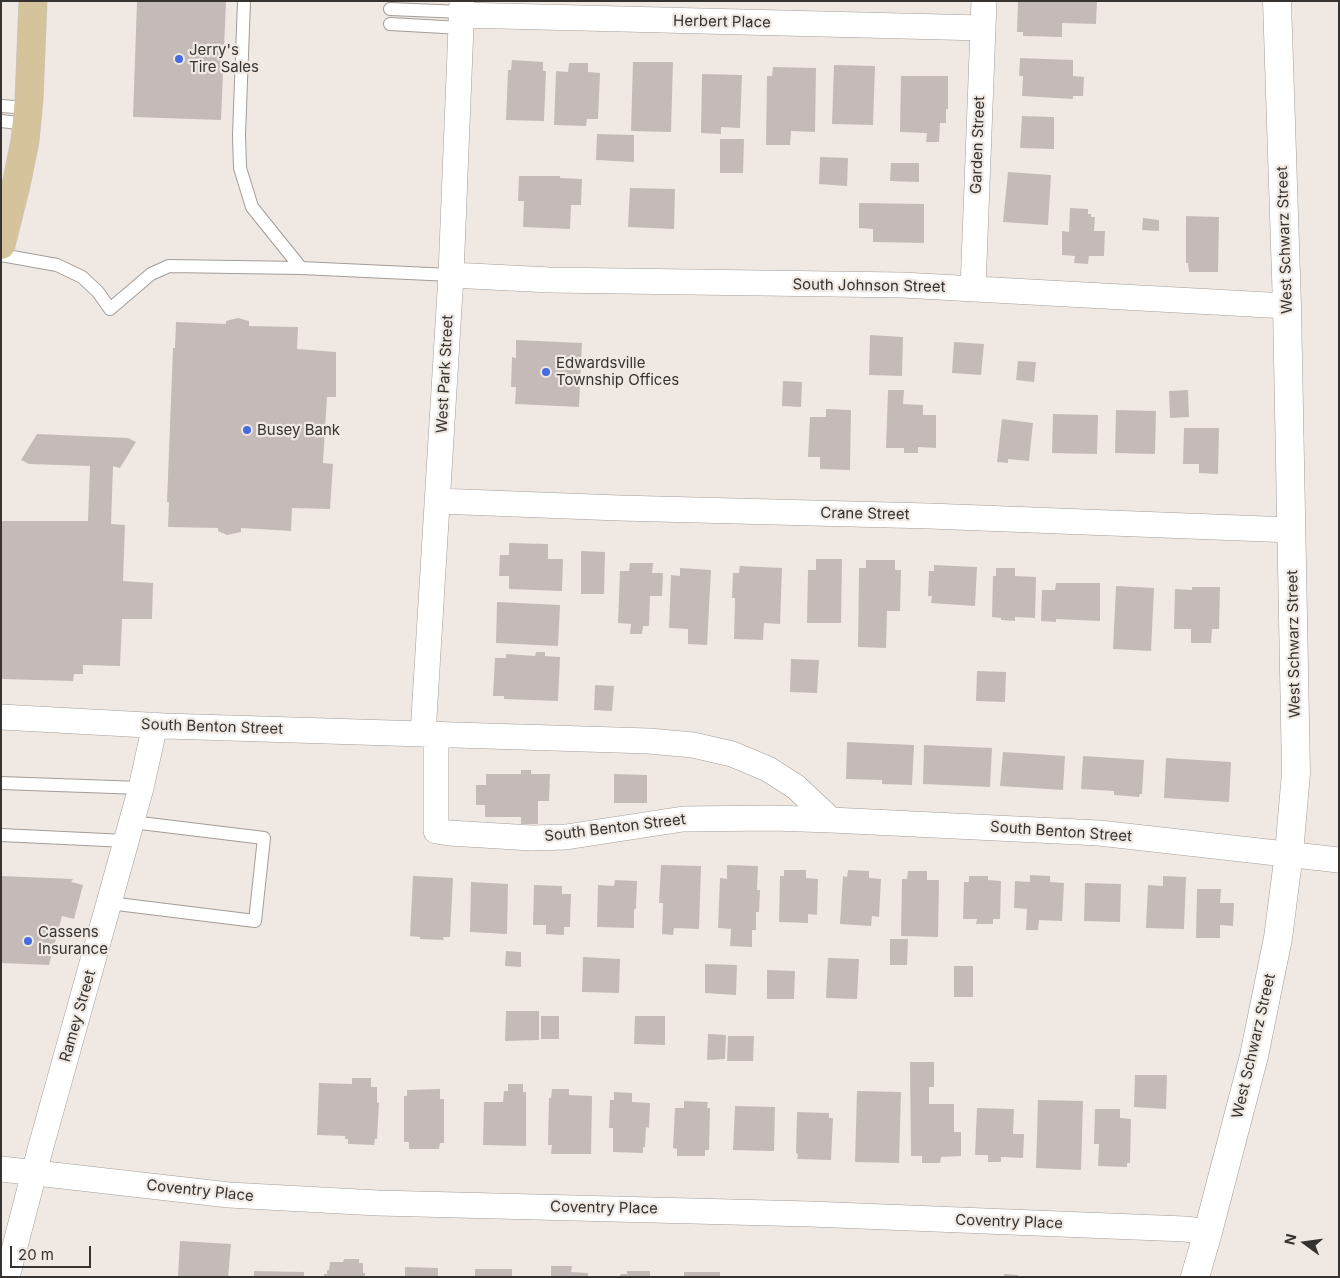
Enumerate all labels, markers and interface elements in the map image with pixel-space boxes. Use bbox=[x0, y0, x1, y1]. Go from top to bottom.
street label: Herbert Place bbox=[673, 12, 771, 32]
place label: Jerry's Tire Sales bbox=[189, 41, 259, 76]
marker: Jerry's Tire Sales bbox=[173, 53, 185, 65]
street label: Garden Street bbox=[967, 96, 989, 194]
street label: West Schwarz Street bbox=[1273, 166, 1297, 314]
street label: South Johnson Street bbox=[792, 276, 946, 296]
street label: West Park Street bbox=[433, 314, 457, 434]
place label: Edwardsville Township Offices bbox=[556, 354, 679, 389]
marker: Edwardsville Township Offices bbox=[540, 366, 552, 378]
place label: Busey Bank bbox=[257, 421, 340, 439]
marker: Busey Bank bbox=[241, 424, 253, 436]
street label: Crane Street bbox=[820, 504, 910, 524]
street label: West Schwarz Street bbox=[1284, 570, 1304, 718]
street label: South Benton Street bbox=[141, 716, 283, 738]
street label: South Benton Street bbox=[543, 810, 687, 846]
street label: South Benton Street bbox=[990, 818, 1132, 846]
place label: Cassens Insurance bbox=[38, 923, 108, 958]
marker: Cassens Insurance bbox=[22, 935, 34, 947]
street label: Ramey Street bbox=[56, 968, 100, 1064]
street label: West Schwarz Street bbox=[1229, 972, 1279, 1120]
street label: Coventry Place bbox=[145, 1176, 255, 1206]
street label: Coventry Place bbox=[550, 1198, 658, 1218]
street label: Coventry Place bbox=[955, 1211, 1063, 1233]
north arrow bbox=[1280, 1218, 1330, 1268]
text: N bbox=[1280, 1232, 1299, 1246]
scale bar bbox=[12, 1236, 94, 1268]
text: 20 m bbox=[18, 1245, 54, 1264]

